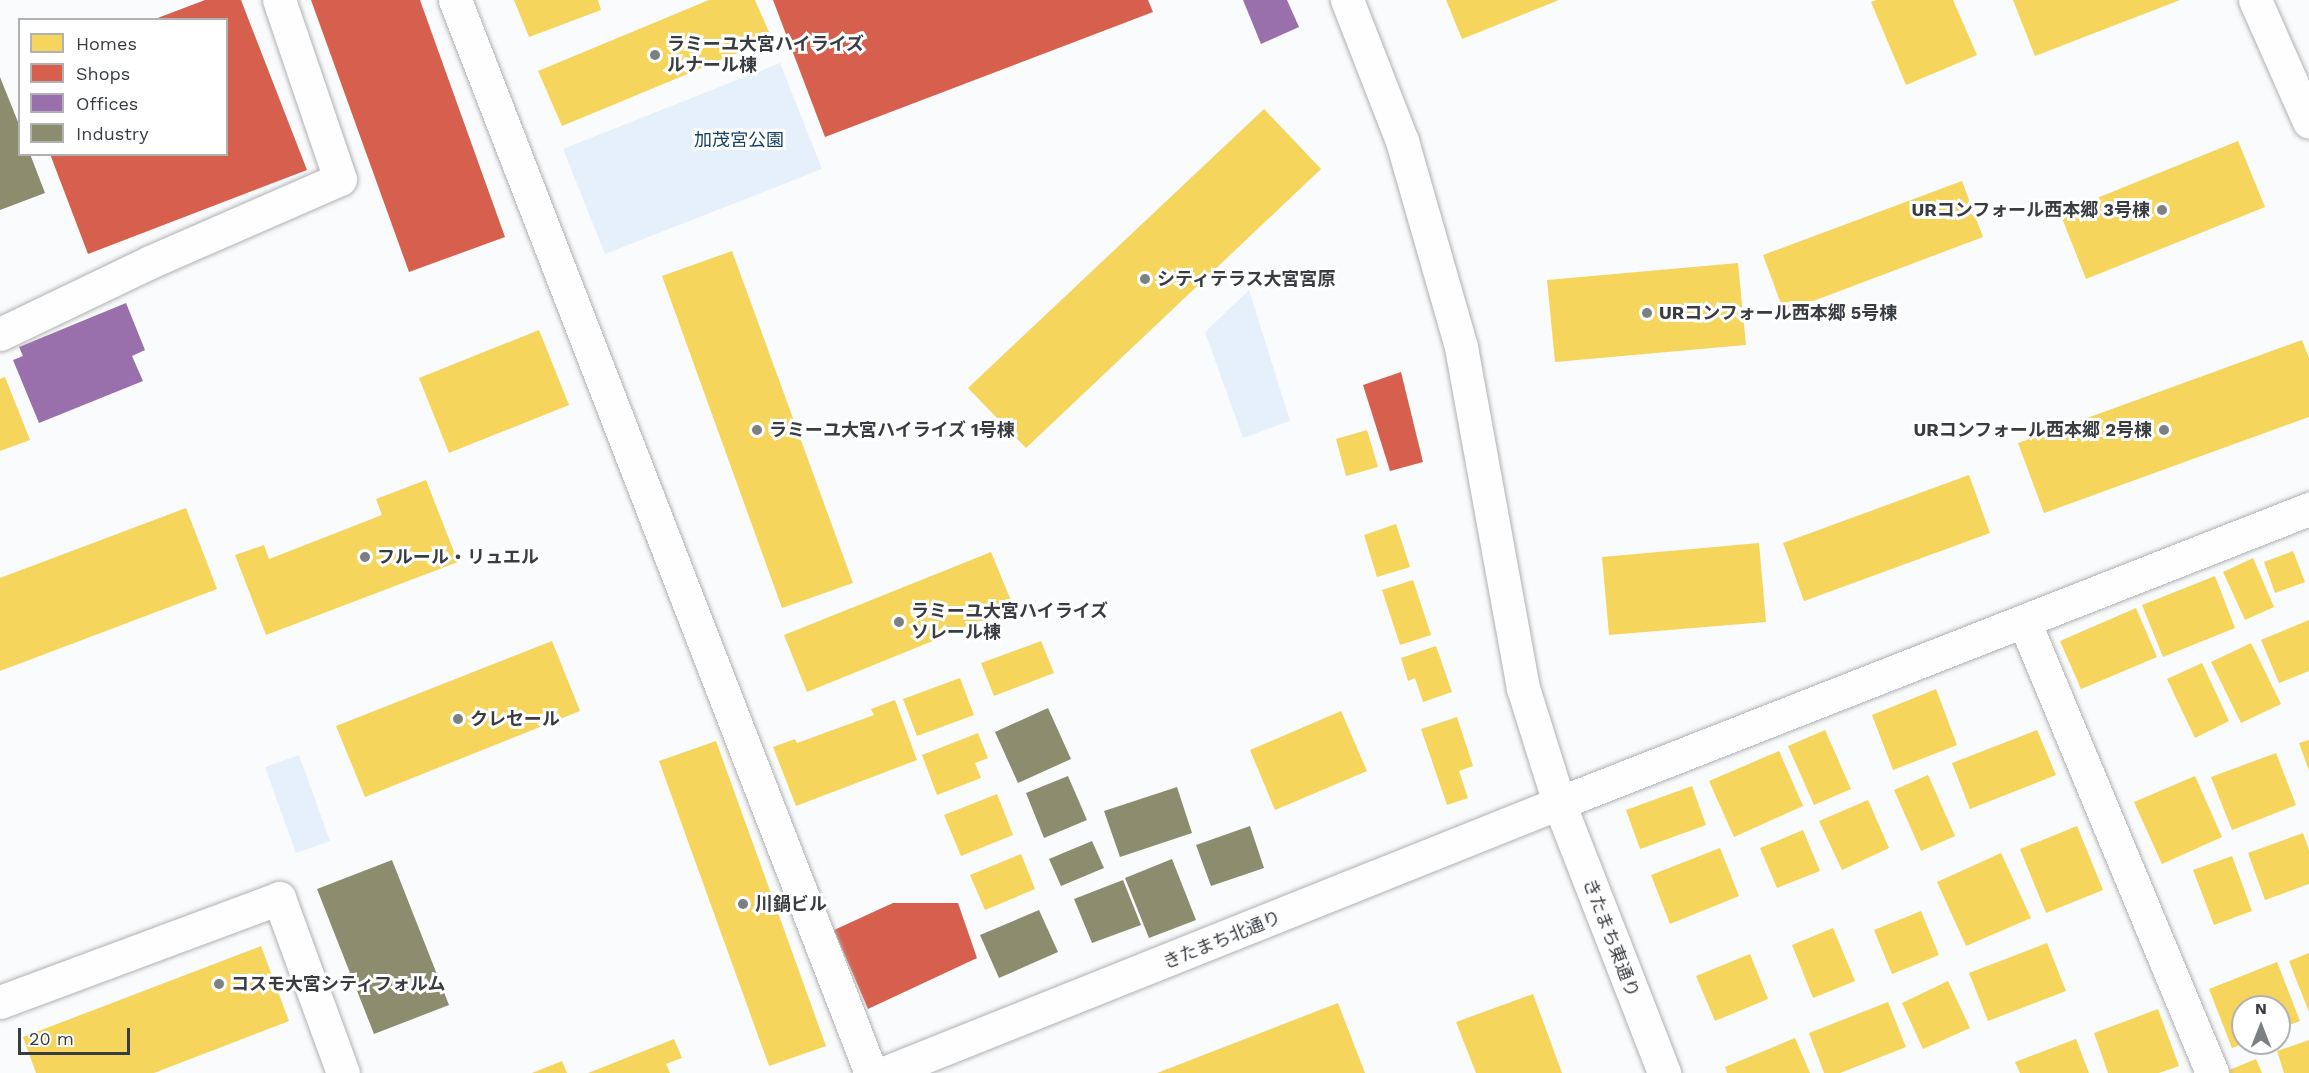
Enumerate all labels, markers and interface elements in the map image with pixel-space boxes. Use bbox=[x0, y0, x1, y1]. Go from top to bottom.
legend bbox=[18, 18, 228, 156]
text: Homes bbox=[76, 33, 137, 54]
place label: ラミーユ大宮ハイライズ ルナール棟 bbox=[667, 34, 865, 76]
marker: ラミーユ大宮ハイライズ ルナール棟 bbox=[648, 48, 662, 62]
text: Shops bbox=[76, 63, 130, 84]
text: Offices bbox=[76, 93, 138, 114]
text: Industry bbox=[76, 123, 148, 144]
park label: 加茂宮公園 bbox=[694, 129, 784, 151]
place label: URコンフォール西本郷 3号棟 bbox=[1911, 199, 2150, 221]
marker: URコンフォール西本郷 3号棟 bbox=[2155, 203, 2169, 217]
place label: シティテラス大宮宮原 bbox=[1157, 268, 1337, 290]
marker: シティテラス大宮宮原 bbox=[1138, 272, 1152, 286]
place label: URコンフォール西本郷 5号棟 bbox=[1659, 302, 1898, 324]
marker: URコンフォール西本郷 5号棟 bbox=[1640, 306, 1654, 320]
place label: ラミーユ大宮ハイライズ 1号棟 bbox=[769, 419, 1016, 441]
place label: URコンフォール西本郷 2号棟 bbox=[1913, 419, 2152, 441]
marker: ラミーユ大宮ハイライズ 1号棟 bbox=[750, 423, 764, 437]
marker: URコンフォール西本郷 2号棟 bbox=[2157, 423, 2171, 437]
place label: フルール・リュエル bbox=[377, 546, 539, 568]
marker: フルール・リュエル bbox=[358, 550, 372, 564]
place label: ラミーユ大宮ハイライズ ソレール棟 bbox=[911, 601, 1109, 644]
marker: ラミーユ大宮ハイライズ ソレール棟 bbox=[892, 615, 906, 629]
place label: クレセール bbox=[470, 708, 560, 730]
marker: クレセール bbox=[451, 712, 465, 726]
street label: きたまち東通り bbox=[1578, 875, 1644, 1001]
place label: 川鍋ビル bbox=[755, 893, 827, 915]
marker: 川鍋ビル bbox=[736, 897, 750, 911]
street label: きたまち北通り bbox=[1160, 906, 1284, 974]
place label: コスモ大宮シティフォルム bbox=[231, 973, 447, 995]
marker: コスモ大宮シティフォルム bbox=[212, 977, 226, 991]
north arrow bbox=[2231, 995, 2291, 1055]
text: N bbox=[2255, 999, 2267, 1018]
scale bar bbox=[21, 1016, 134, 1054]
text: 20 m bbox=[29, 1028, 74, 1049]

